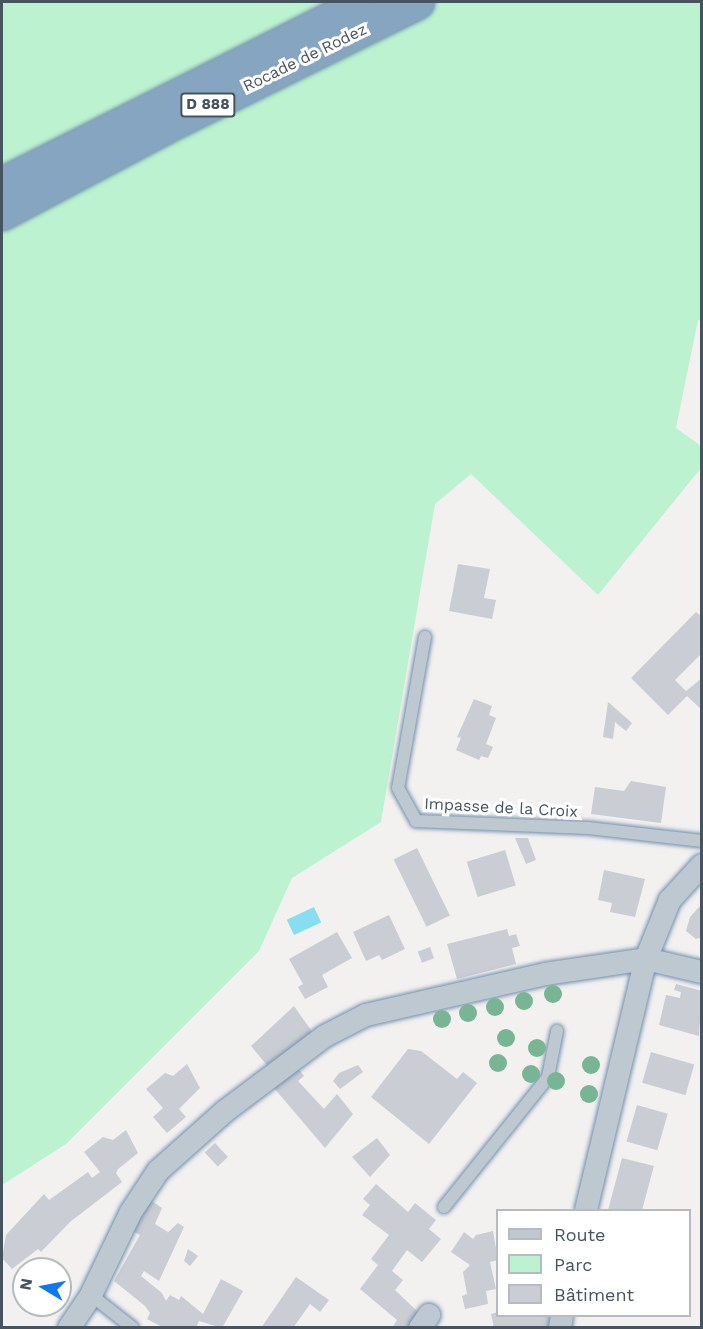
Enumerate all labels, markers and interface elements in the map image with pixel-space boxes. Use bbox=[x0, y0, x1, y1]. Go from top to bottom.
street label: Rocade de Rodez bbox=[240, 20, 370, 96]
road number: D 888 bbox=[180, 93, 236, 117]
street label: Impasse de la Croix bbox=[423, 794, 579, 822]
legend bbox=[496, 1209, 691, 1317]
text: Route bbox=[554, 1224, 606, 1245]
text: Parc bbox=[554, 1254, 592, 1275]
north arrow bbox=[12, 1257, 72, 1317]
text: N bbox=[15, 1277, 36, 1292]
text: Bâtiment bbox=[554, 1284, 634, 1305]

